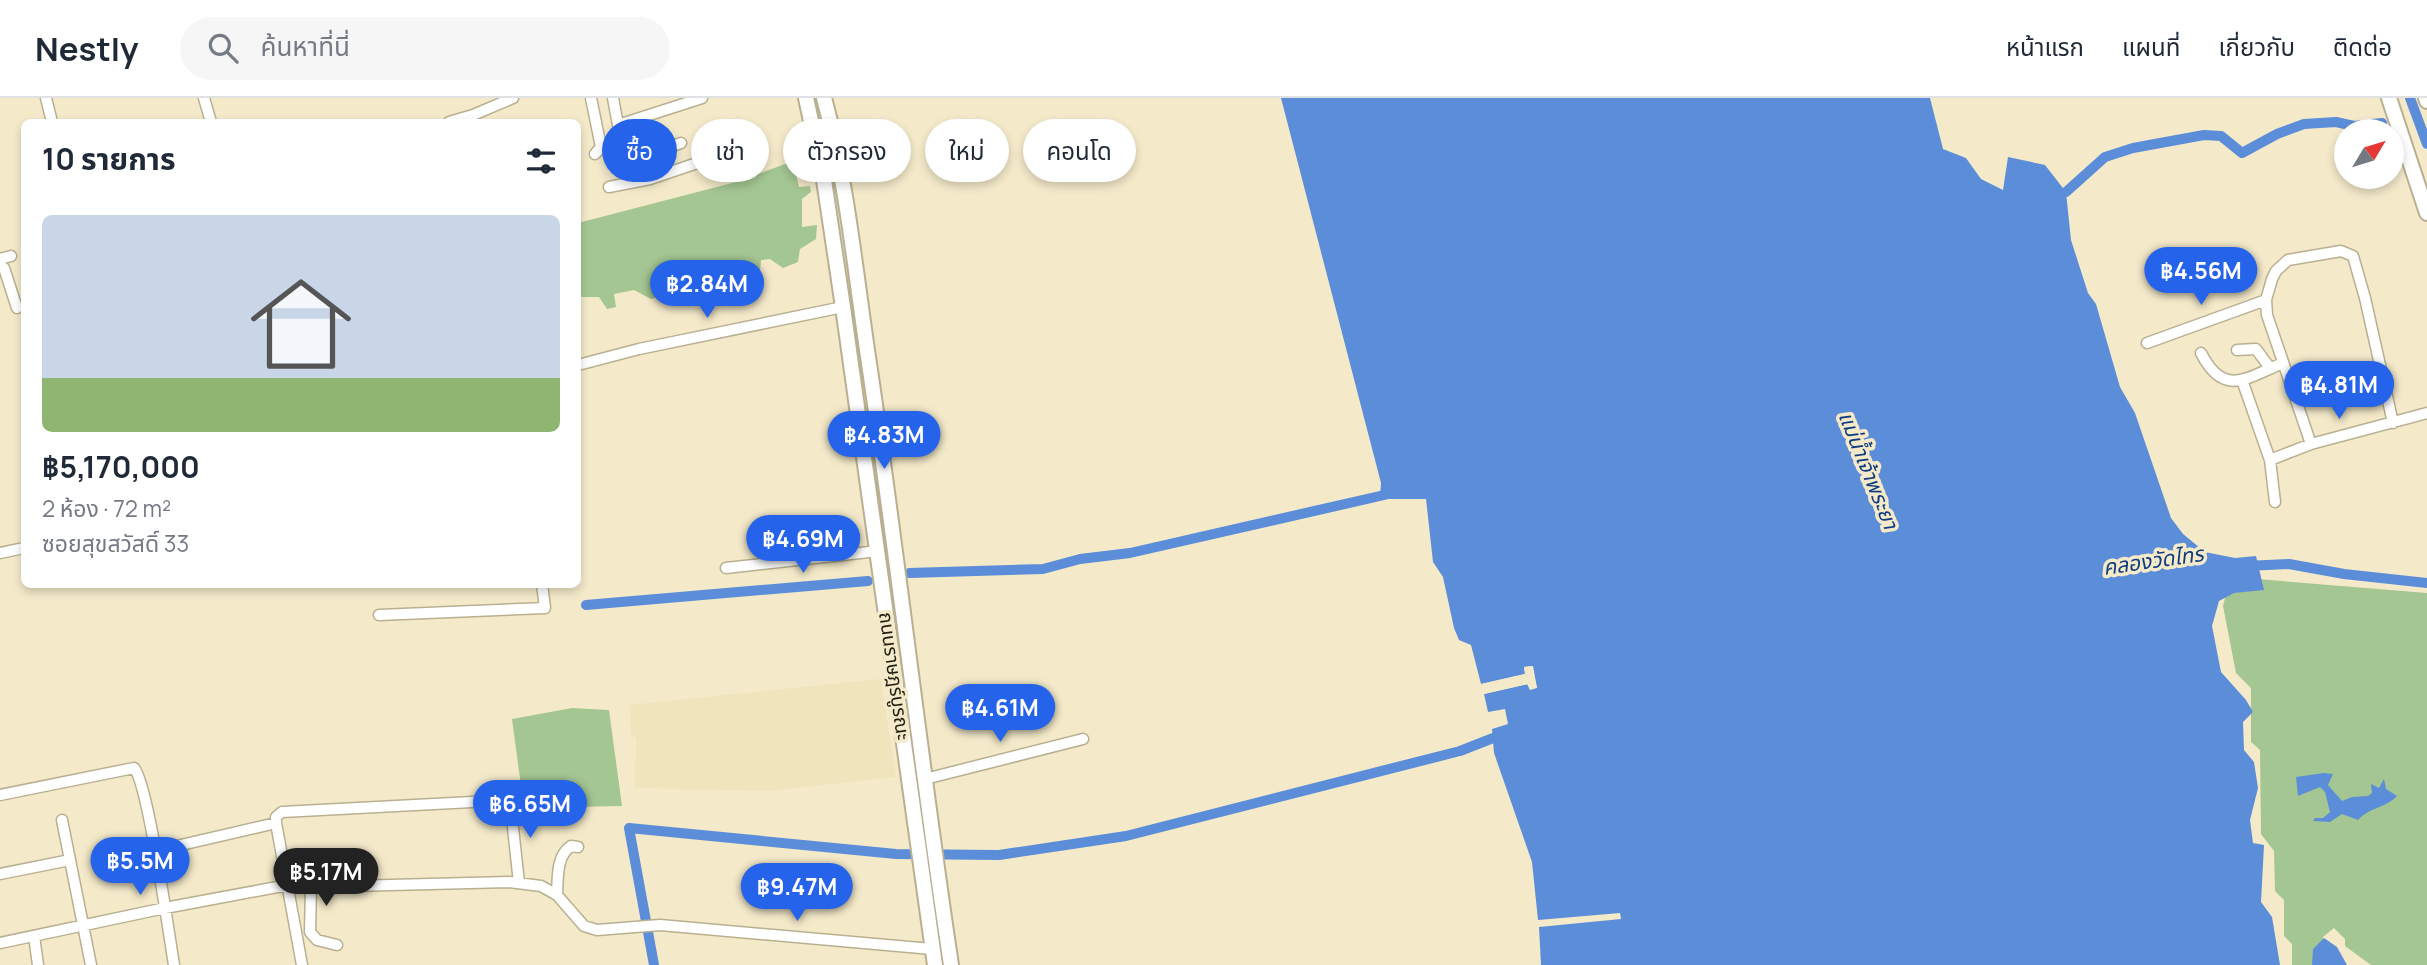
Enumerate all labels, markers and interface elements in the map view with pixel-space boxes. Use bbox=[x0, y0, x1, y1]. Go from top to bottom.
search box bbox=[180, 17, 670, 80]
text: Nestly bbox=[35, 26, 138, 71]
text: ค้นหาที่นี่ bbox=[260, 28, 350, 64]
icon: search bbox=[204, 29, 242, 67]
text: หน้าแรก bbox=[2006, 30, 2084, 63]
text: แผนที่ bbox=[2122, 30, 2180, 63]
text: เกี่ยวกับ bbox=[2218, 30, 2295, 63]
text: ติดต่อ bbox=[2333, 30, 2392, 63]
chip: ซื้อ bbox=[602, 119, 677, 182]
chip: เช่า bbox=[691, 119, 769, 182]
chip: ตัวกรอง bbox=[783, 119, 911, 182]
chip: ใหม่ bbox=[925, 119, 1009, 182]
chip: คอนโด bbox=[1023, 119, 1136, 182]
north arrow bbox=[2334, 119, 2404, 189]
map controls bbox=[2334, 119, 2404, 189]
text: 10 รายการ bbox=[42, 138, 175, 179]
icon: filters bbox=[522, 142, 560, 180]
pin: ฿4.56M bbox=[2144, 248, 2258, 307]
text: ฿4.56M bbox=[2160, 254, 2242, 286]
pin: ฿2.84M bbox=[650, 260, 764, 320]
icon: home bbox=[238, 261, 364, 387]
text: ฿2.84M bbox=[666, 267, 748, 299]
pin: ฿4.81M bbox=[2282, 362, 2396, 421]
text: ฿4.81M bbox=[2300, 368, 2378, 400]
water label: แม่น้ำเจ้าพระยา bbox=[1833, 407, 1906, 534]
pin: ฿4.83M bbox=[827, 412, 941, 471]
text: ฿4.83M bbox=[843, 418, 925, 450]
text: ฿5,170,000 bbox=[42, 446, 200, 487]
text: 2 ห้อง · 72 m² bbox=[42, 492, 171, 524]
pin: ฿4.69M bbox=[746, 516, 860, 575]
text: ฿4.69M bbox=[762, 522, 844, 554]
text: ซอยสุขสวัสดิ์ 33 bbox=[42, 527, 189, 559]
water label: คลองวัดไทร bbox=[2101, 539, 2207, 581]
street label: ถนนราษฎร์บูรณะ bbox=[873, 610, 917, 742]
pin: ฿4.61M bbox=[943, 684, 1057, 744]
text: ฿4.61M bbox=[961, 691, 1039, 723]
pin: ฿6.65M bbox=[473, 780, 587, 840]
text: ฿6.65M bbox=[489, 787, 571, 819]
pin: ฿5.5M bbox=[91, 838, 189, 897]
text: ฿5.5M bbox=[107, 844, 173, 876]
pin: ฿5.17M bbox=[269, 848, 383, 908]
text: ฿5.17M bbox=[289, 855, 363, 887]
pin: ฿9.47M bbox=[740, 864, 854, 923]
text: ฿9.47M bbox=[757, 870, 837, 902]

